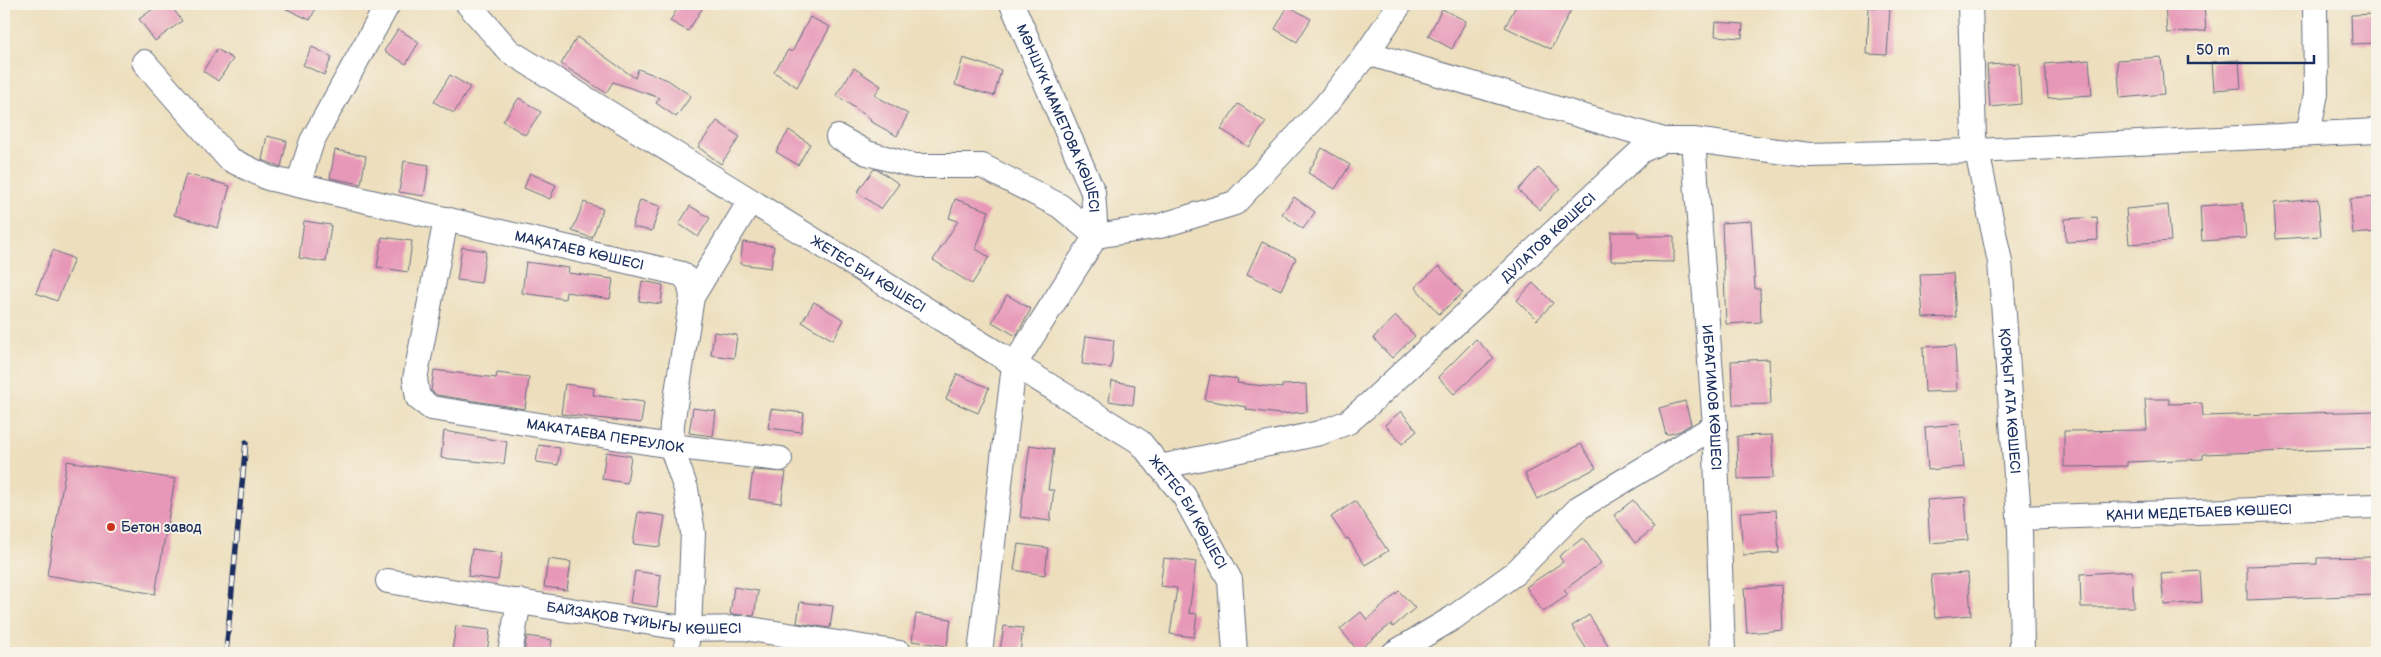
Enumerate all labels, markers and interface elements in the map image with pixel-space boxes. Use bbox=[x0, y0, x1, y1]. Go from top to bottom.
street label: МӘНШҮК МАМЕТОВА КӨШЕСІ bbox=[1013, 21, 1102, 213]
scale bar bbox=[2188, 32, 2315, 64]
text: 50 m bbox=[2196, 41, 2230, 60]
street label: ДУЛАТОВ КӨШЕСІ bbox=[1498, 190, 1599, 286]
street label: МАҚАТАЕВ КӨШЕСІ bbox=[513, 227, 646, 274]
street label: ЖЕТЕС БИ КӨШЕСІ bbox=[807, 232, 929, 316]
street label: ИБРАГИМОВ КӨШЕСІ bbox=[1698, 324, 1725, 471]
street label: ҚОРҚЫТ АТА КӨШЕСІ bbox=[1996, 327, 2024, 474]
street label: МАКАТАЕВА ПЕРЕУЛОК bbox=[525, 415, 686, 457]
street label: ЖЕТЕС БИ КӨШЕСІ bbox=[1145, 452, 1230, 572]
street label: ҚАНИ МЕДЕТБАЕВ КӨШЕСІ bbox=[2106, 501, 2292, 524]
place label: Бетон завод bbox=[121, 519, 202, 536]
marker: Бетон завод bbox=[105, 521, 117, 533]
street label: БАЙЗАҚОВ ТҰЙЫҒЫ КӨШЕСІ bbox=[545, 598, 742, 638]

